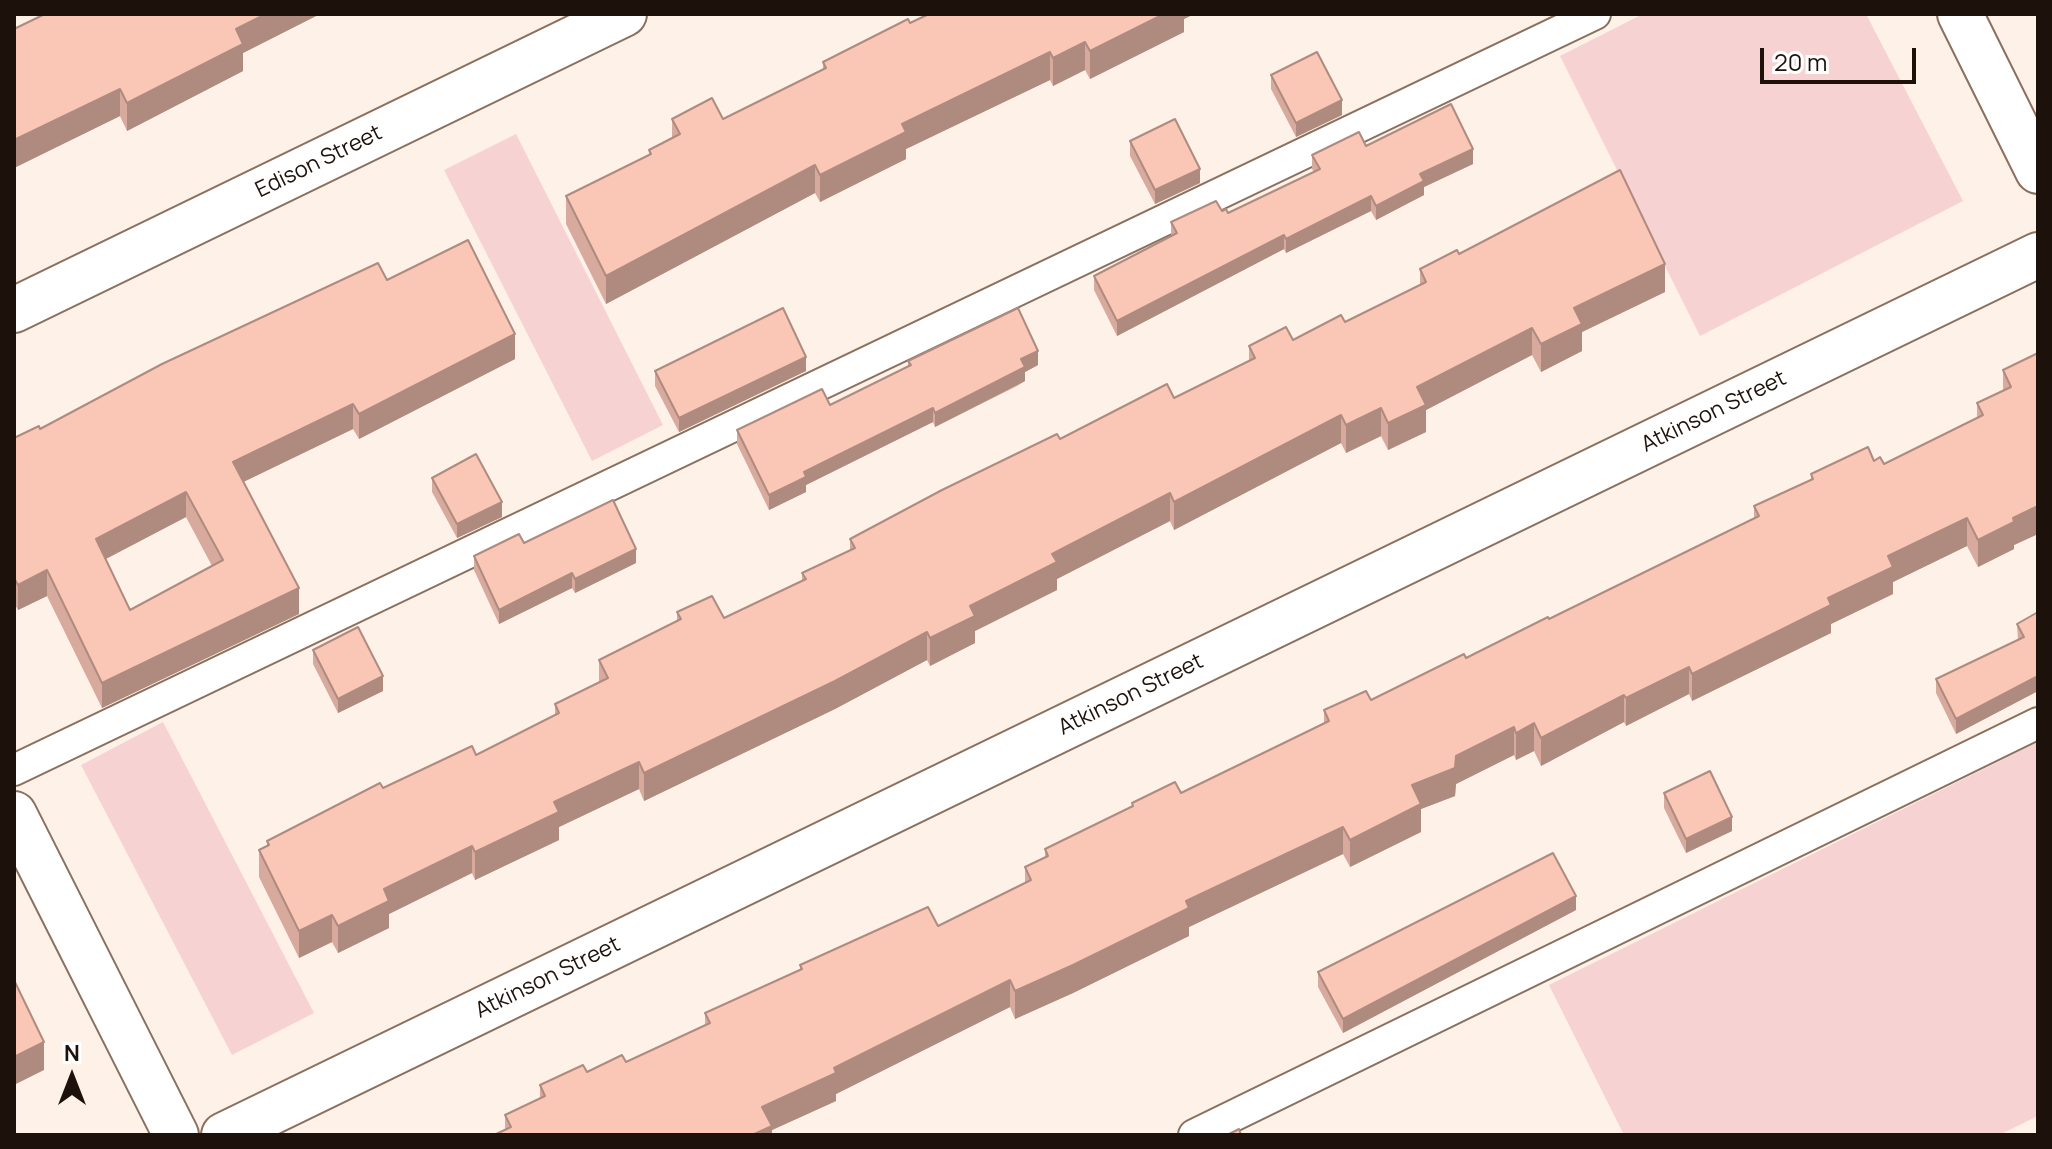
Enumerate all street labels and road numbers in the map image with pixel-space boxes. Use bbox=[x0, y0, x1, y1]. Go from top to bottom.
street label: Edison Street bbox=[251, 120, 387, 204]
street label: Atkinson Street bbox=[1637, 365, 1791, 459]
street label: Atkinson Street bbox=[1054, 648, 1208, 742]
street label: Atkinson Street bbox=[471, 931, 625, 1025]

